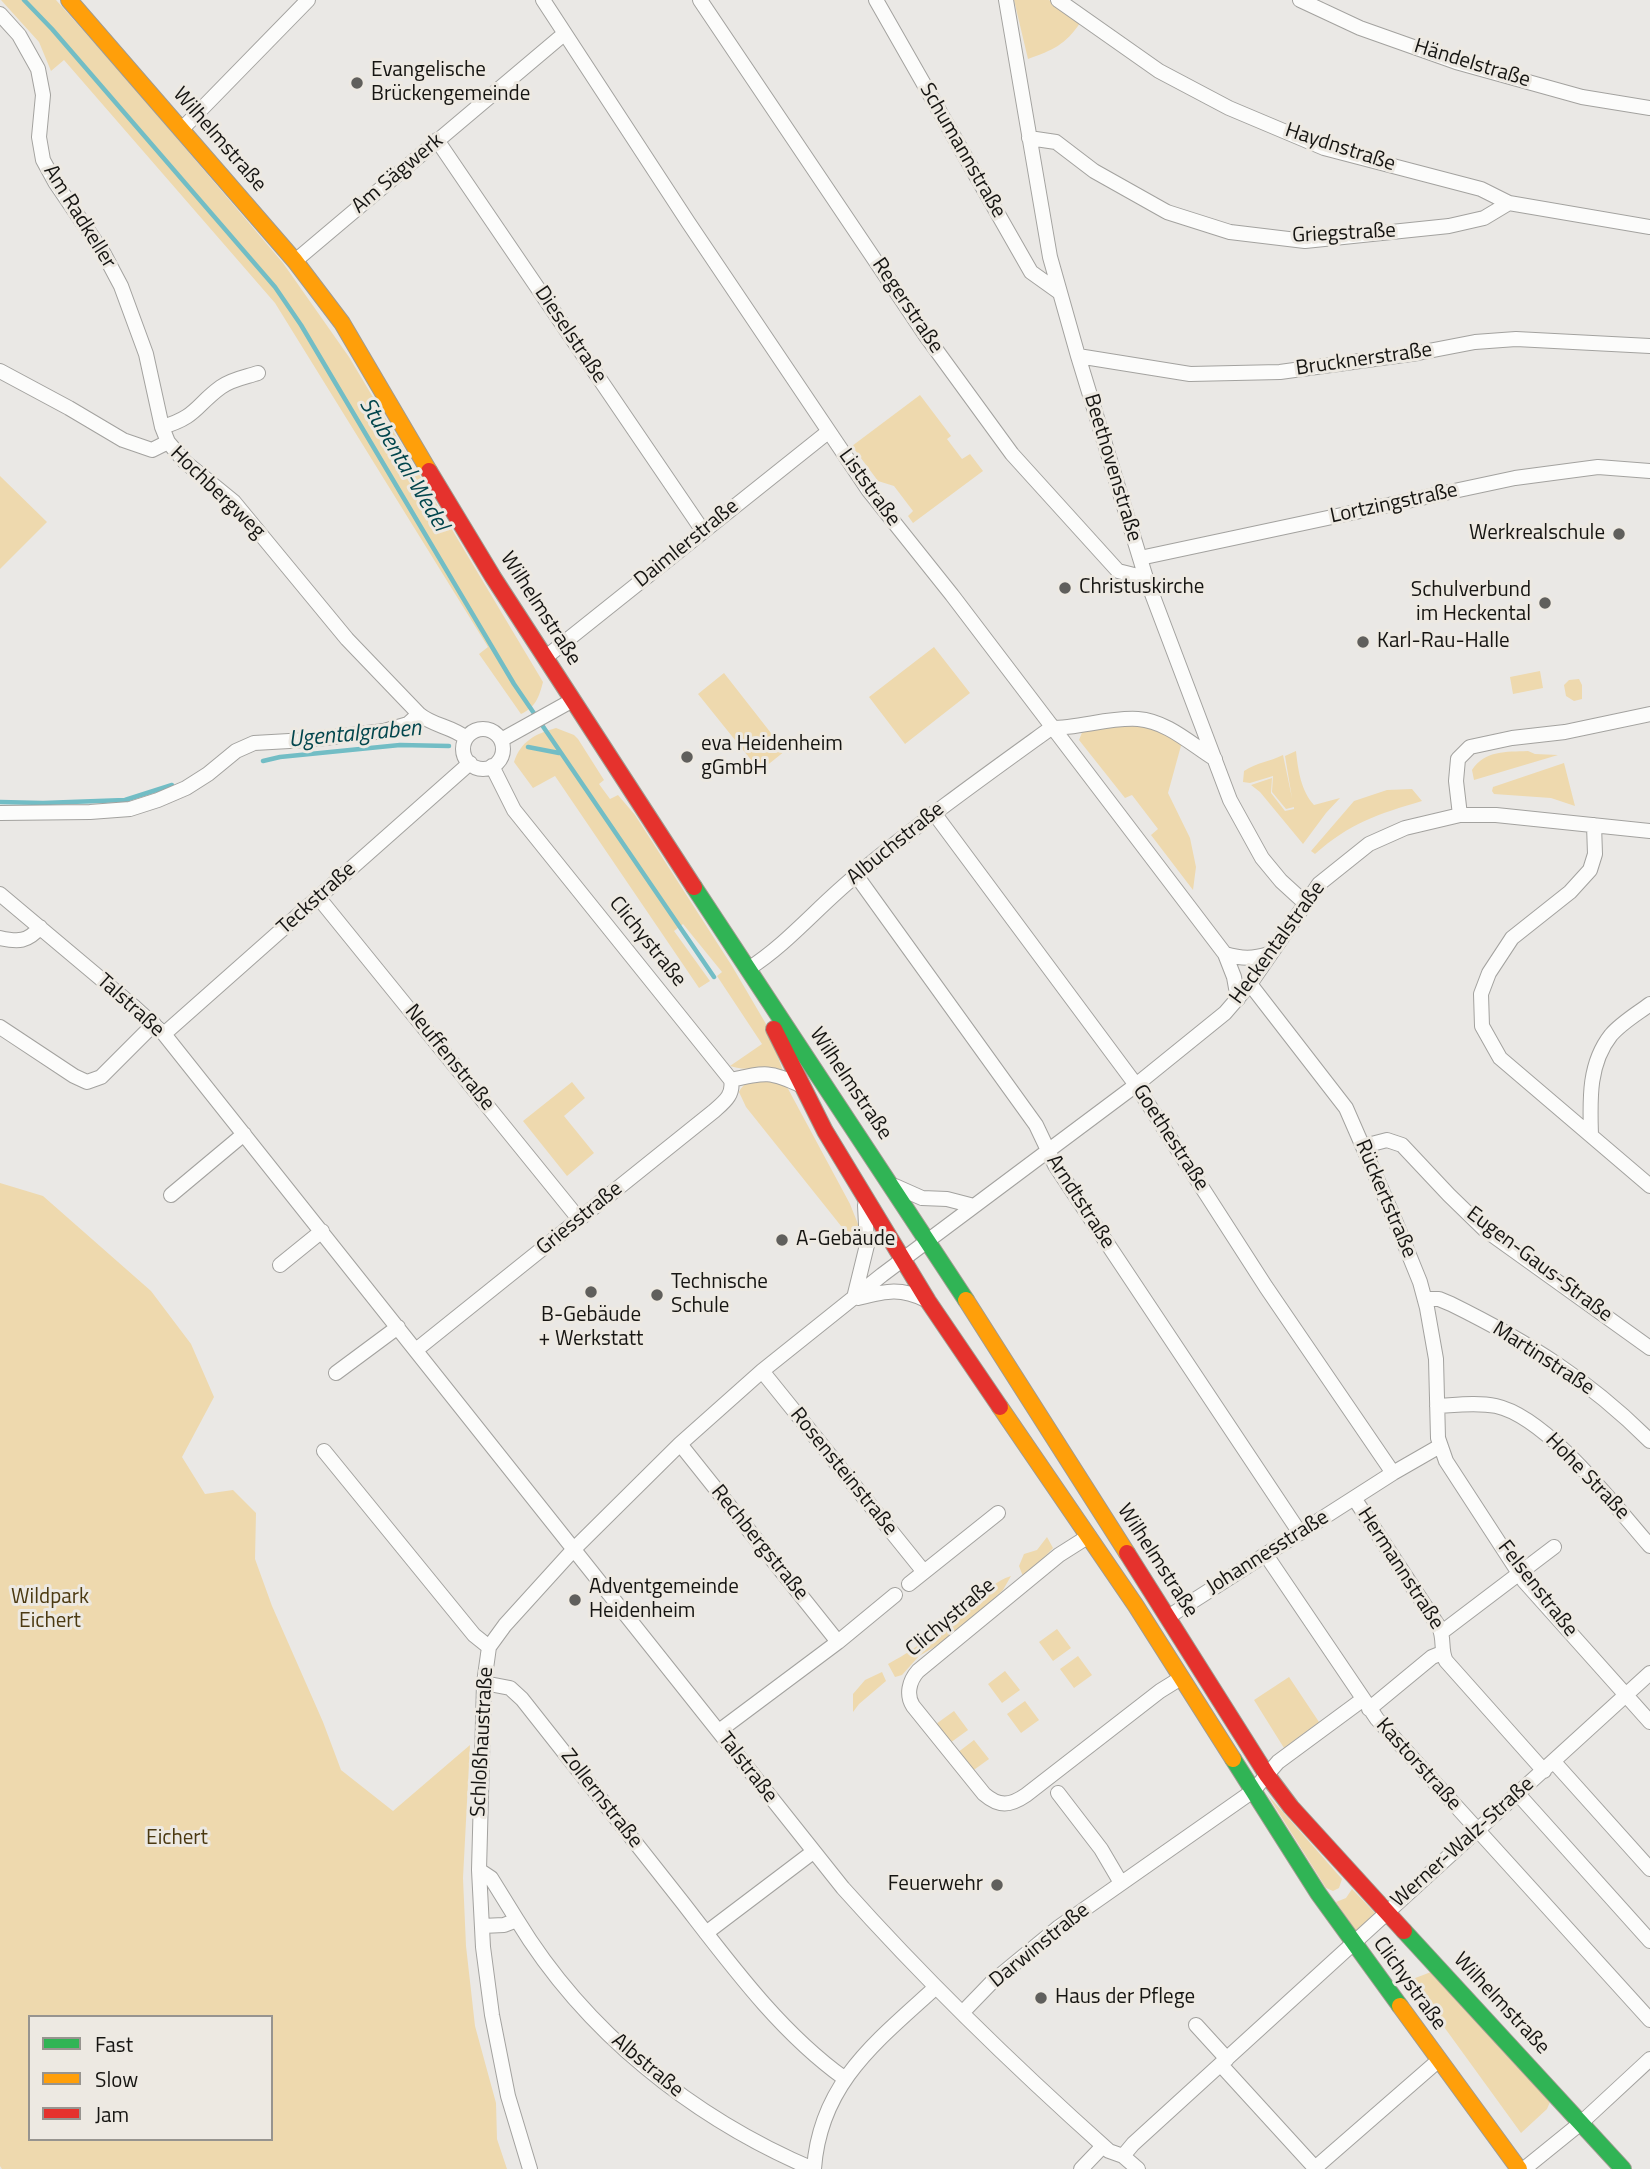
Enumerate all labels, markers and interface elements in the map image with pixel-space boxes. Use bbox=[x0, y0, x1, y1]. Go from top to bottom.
street label: Händelstraße bbox=[1411, 34, 1533, 94]
place label: Evangelische Brückengemeinde bbox=[371, 58, 530, 108]
marker: Evangelische Brückengemeinde bbox=[349, 75, 365, 91]
street label: Schumannstraße bbox=[913, 79, 1011, 223]
street label: Wilhelmstraße bbox=[167, 83, 271, 197]
street label: Haydnstraße bbox=[1282, 118, 1398, 178]
street label: Am Sägwerk bbox=[347, 129, 449, 219]
street label: Am Radkeller bbox=[37, 161, 121, 273]
street label: Griegstraße bbox=[1292, 219, 1396, 249]
street label: Regerstraße bbox=[866, 254, 948, 358]
street label: Dieselstraße bbox=[528, 282, 612, 388]
street label: Brucknerstraße bbox=[1294, 338, 1434, 382]
street label: Beethovenstraße bbox=[1078, 391, 1146, 545]
water label: Stubental-Wedel bbox=[352, 393, 454, 537]
street label: Hochbergweg bbox=[164, 441, 270, 545]
street label: Liststraße bbox=[833, 444, 905, 532]
street label: Lortzingstraße bbox=[1328, 478, 1460, 530]
street label: Daimlerstraße bbox=[630, 494, 744, 594]
place label: Werkrealschule bbox=[1469, 521, 1605, 547]
marker: Werkrealschule bbox=[1611, 526, 1627, 542]
street label: Wilhelmstraße bbox=[494, 548, 586, 670]
place label: Christuskirche bbox=[1079, 575, 1204, 601]
place label: Schulverbund im Heckental bbox=[1411, 578, 1531, 628]
marker: Christuskirche bbox=[1057, 580, 1073, 596]
marker: Schulverbund im Heckental bbox=[1537, 595, 1553, 611]
place label: Karl-Rau-Halle bbox=[1377, 629, 1510, 655]
marker: Karl-Rau-Halle bbox=[1355, 634, 1371, 650]
water label: Ugentalgraben bbox=[288, 715, 422, 755]
place label: eva Heidenheim gGmbH bbox=[701, 732, 843, 782]
marker: eva Heidenheim gGmbH bbox=[679, 749, 695, 765]
street label: Albuchstraße bbox=[842, 797, 950, 891]
street label: Teckstraße bbox=[273, 857, 361, 941]
street label: Heckentalstraße bbox=[1225, 877, 1331, 1009]
street label: Clichystraße bbox=[603, 892, 691, 992]
street label: Talstraße bbox=[91, 969, 169, 1043]
street label: Neuffenstraße bbox=[399, 1000, 499, 1116]
street label: Wilhelmstraße bbox=[803, 1023, 897, 1145]
street label: Goethestraße bbox=[1126, 1080, 1214, 1196]
street label: Rückertstraße bbox=[1349, 1136, 1421, 1262]
street label: Arndtstraße bbox=[1040, 1150, 1120, 1254]
street label: Griesstraße bbox=[532, 1177, 628, 1261]
street label: Eugen-Gaus-Straße bbox=[1461, 1202, 1617, 1328]
place label: A-Gebäude bbox=[796, 1227, 895, 1253]
marker: A-Gebäude bbox=[774, 1232, 790, 1248]
place label: Technische Schule bbox=[671, 1270, 768, 1320]
marker: B-Gebäude + Werkstatt bbox=[583, 1284, 599, 1300]
marker: Technische Schule bbox=[649, 1287, 665, 1303]
place label: B-Gebäude + Werkstatt bbox=[539, 1303, 643, 1353]
street label: Martinstraße bbox=[1487, 1317, 1599, 1401]
street label: Rosensteinstraße bbox=[784, 1403, 902, 1541]
street label: Hohe Straße bbox=[1539, 1428, 1635, 1526]
street label: Rechbergstraße bbox=[705, 1480, 813, 1606]
street label: Wilhelmstraße bbox=[1111, 1500, 1203, 1622]
street label: Hermannstraße bbox=[1351, 1503, 1449, 1635]
street label: Johannesstraße bbox=[1202, 1505, 1334, 1601]
street label: Felsenstraße bbox=[1492, 1536, 1582, 1642]
street label: Clichystraße bbox=[901, 1573, 1001, 1663]
place label: Adventgemeinde Heidenheim bbox=[589, 1575, 739, 1625]
park label: Wildpark Eichert bbox=[11, 1585, 89, 1635]
marker: Adventgemeinde Heidenheim bbox=[567, 1592, 583, 1608]
street label: Schloßhaustraße bbox=[466, 1666, 500, 1818]
street label: Kastorstraße bbox=[1370, 1714, 1466, 1816]
street label: Talstraße bbox=[712, 1728, 782, 1808]
street label: Zollernstraße bbox=[555, 1745, 647, 1853]
street label: Werner-Walz-Straße bbox=[1386, 1772, 1540, 1914]
park label: Eichert bbox=[146, 1826, 208, 1852]
place label: Feuerwehr bbox=[888, 1872, 983, 1898]
marker: Feuerwehr bbox=[989, 1877, 1005, 1893]
street label: Darwinstraße bbox=[985, 1898, 1095, 1994]
street label: Clichystraße bbox=[1367, 1933, 1451, 2035]
street label: Wilhelmstraße bbox=[1447, 1948, 1555, 2060]
place label: Haus der Pflege bbox=[1055, 1985, 1195, 2011]
marker: Haus der Pflege bbox=[1033, 1990, 1049, 2006]
legend bbox=[28, 2015, 273, 2141]
text: Fast bbox=[95, 2028, 133, 2060]
street label: Albstraße bbox=[606, 2029, 688, 2103]
text: Slow bbox=[95, 2063, 138, 2095]
text: Jam bbox=[95, 2098, 129, 2130]

